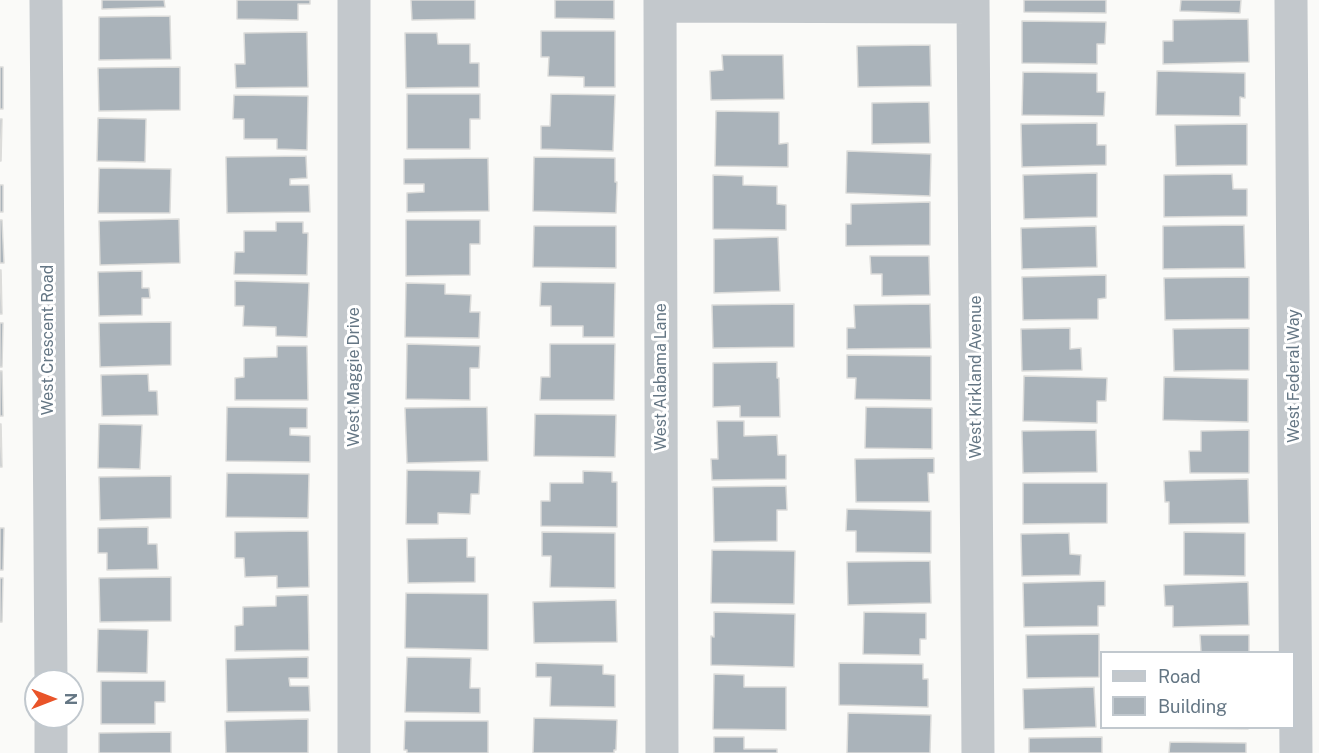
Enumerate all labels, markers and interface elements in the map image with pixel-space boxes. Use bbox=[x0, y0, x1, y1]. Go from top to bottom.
street label: West Crescent Road bbox=[38, 265, 58, 415]
street label: West Kirkland Avenue bbox=[966, 295, 986, 459]
street label: West Alabama Lane bbox=[651, 303, 671, 451]
street label: West Maggie Drive bbox=[344, 307, 364, 447]
street label: West Federal Way bbox=[1284, 309, 1304, 443]
legend bbox=[1100, 651, 1295, 729]
text: Road bbox=[1158, 666, 1201, 687]
north arrow bbox=[24, 669, 84, 729]
text: N bbox=[61, 693, 80, 705]
text: Building bbox=[1158, 696, 1227, 717]

